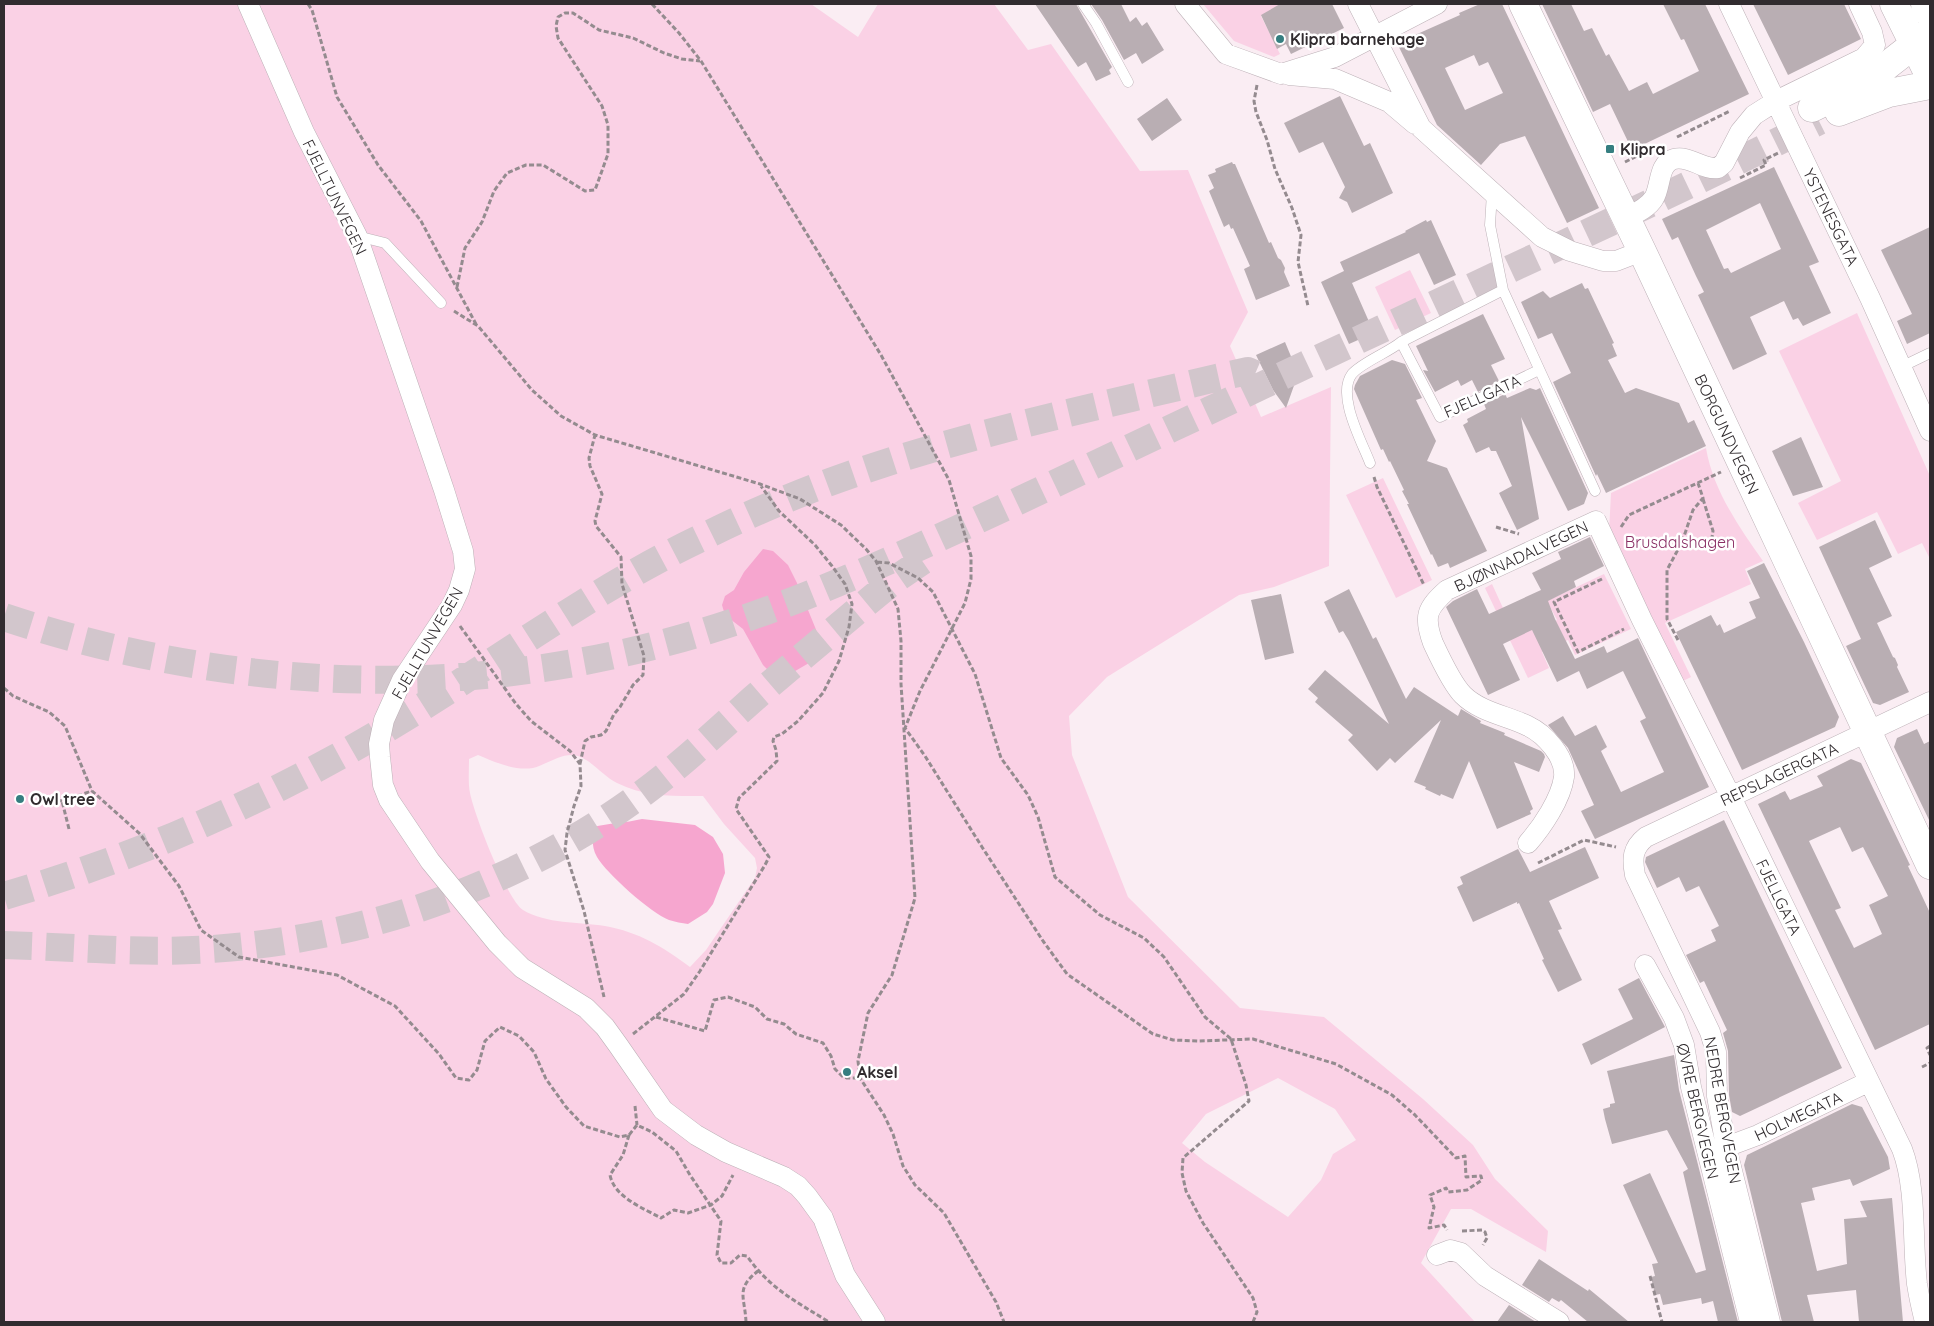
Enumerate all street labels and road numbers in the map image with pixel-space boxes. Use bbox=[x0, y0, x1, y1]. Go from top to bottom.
street label: FJELLTUNVEGEN bbox=[298, 136, 372, 258]
street label: YSTENESGATA bbox=[1799, 165, 1863, 269]
street label: FJELLGATA bbox=[1440, 370, 1524, 422]
street label: BORGUNDVEGEN bbox=[1690, 371, 1764, 497]
street label: BJØNNADALVEGEN bbox=[1451, 516, 1591, 596]
street label: FJELLTUNVEGEN bbox=[387, 584, 467, 702]
street label: REPSLAGERGATA bbox=[1717, 738, 1841, 810]
street label: FJELLGATA bbox=[1752, 856, 1806, 938]
street label: NEDRE BERGVEGEN bbox=[1700, 1035, 1746, 1185]
street label: ØVRE BERGVEGEN bbox=[1673, 1041, 1723, 1181]
street label: HOLMEGATA bbox=[1751, 1087, 1845, 1145]

